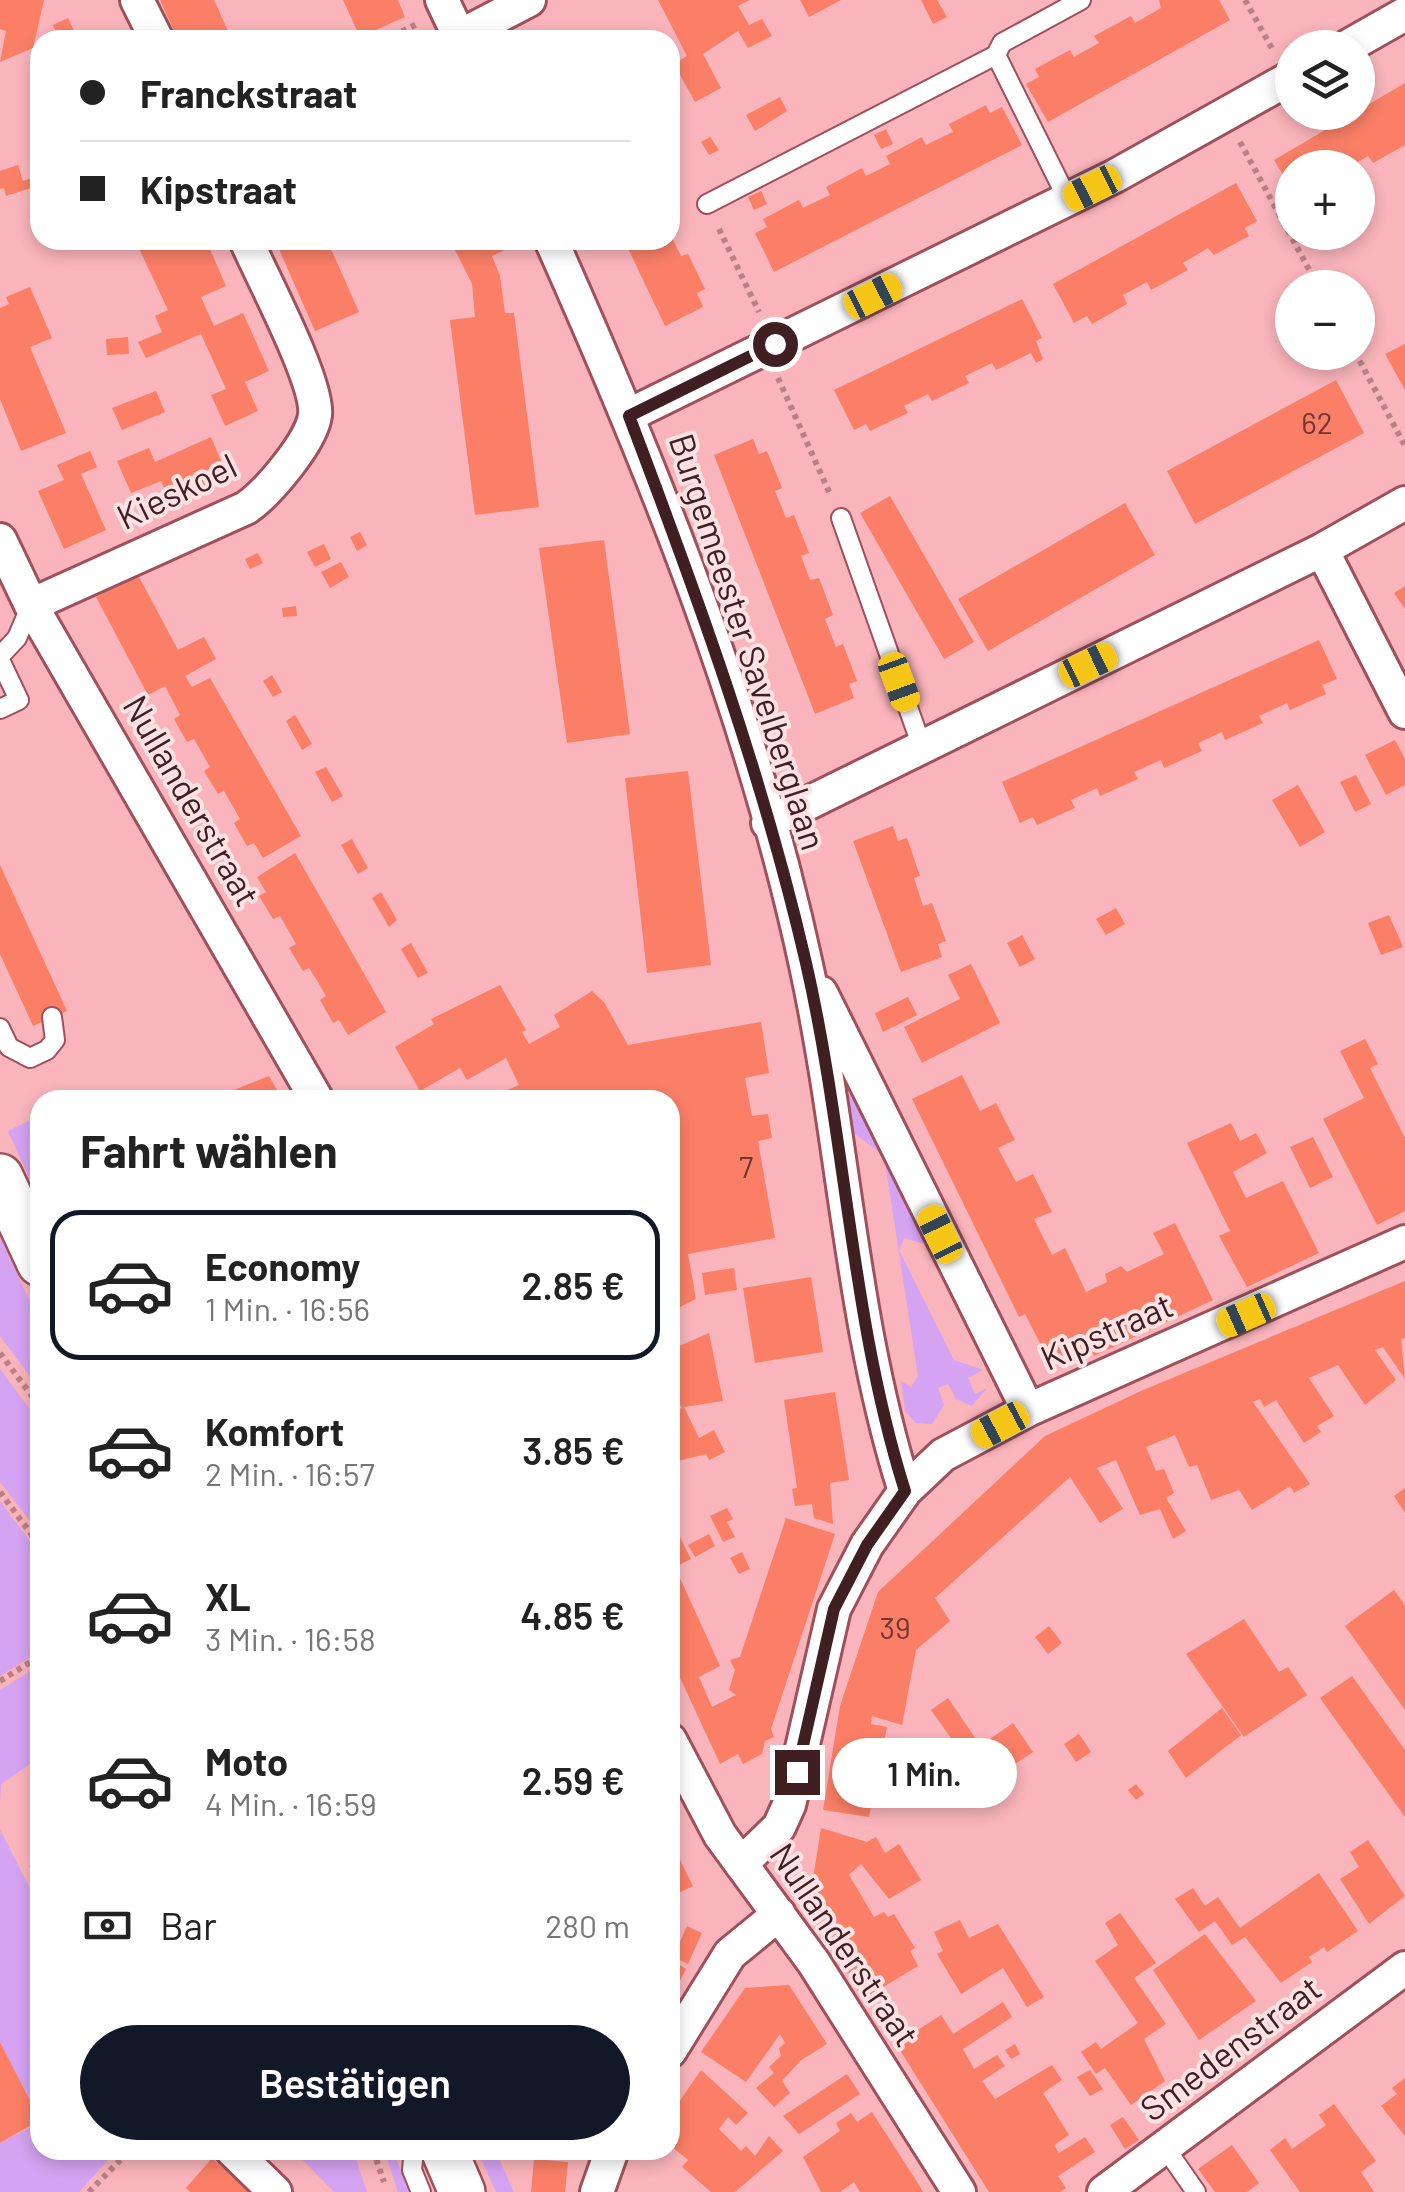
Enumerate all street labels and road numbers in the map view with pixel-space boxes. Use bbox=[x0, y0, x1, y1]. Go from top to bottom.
street label: Burgemeester Savelberglaan bbox=[662, 428, 836, 855]
street label: Kieskoel bbox=[109, 443, 243, 537]
street label: Nullanderstraat bbox=[116, 687, 270, 913]
street label: Kipstraat bbox=[1034, 1282, 1179, 1378]
street label: Nullanderstraat bbox=[762, 1834, 929, 2053]
street label: Smedenstraat bbox=[1131, 1966, 1328, 2129]

